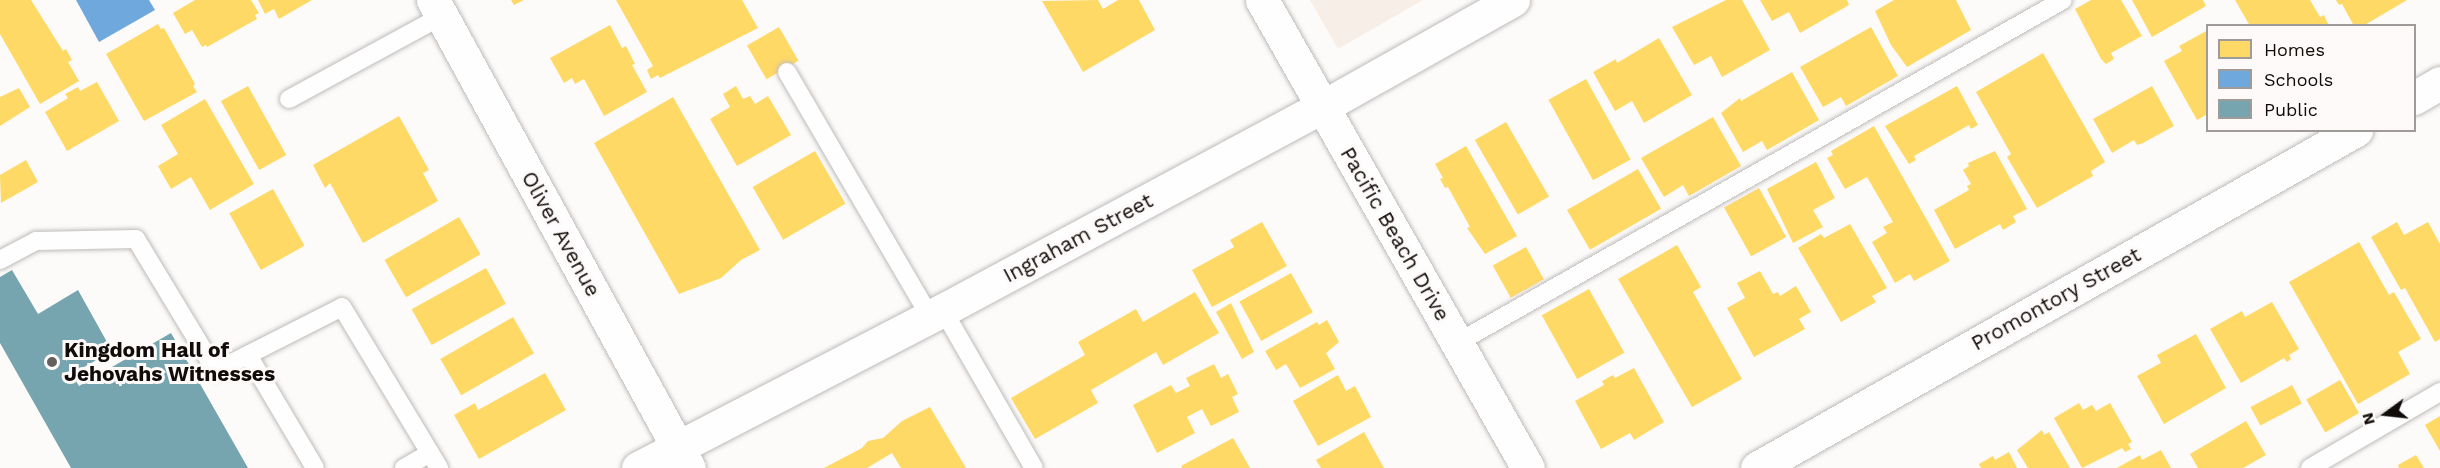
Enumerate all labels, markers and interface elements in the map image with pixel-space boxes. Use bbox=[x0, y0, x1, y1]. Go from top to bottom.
legend bbox=[2206, 24, 2416, 132]
text: Homes bbox=[2264, 39, 2325, 60]
text: Schools bbox=[2264, 69, 2333, 90]
text: Public bbox=[2264, 99, 2318, 120]
street label: Pacific Beach Drive bbox=[1335, 143, 1455, 325]
street label: Oliver Avenue bbox=[516, 166, 606, 302]
street label: Ingraham Street bbox=[999, 188, 1157, 288]
street label: Promontory Street bbox=[1967, 242, 2145, 356]
place label: Kingdom Hall of Jehovahs Witnesses bbox=[64, 337, 275, 387]
marker: Kingdom Hall of Jehovahs Witnesses bbox=[45, 355, 59, 369]
north arrow bbox=[2356, 384, 2416, 444]
text: N bbox=[2357, 411, 2379, 427]

